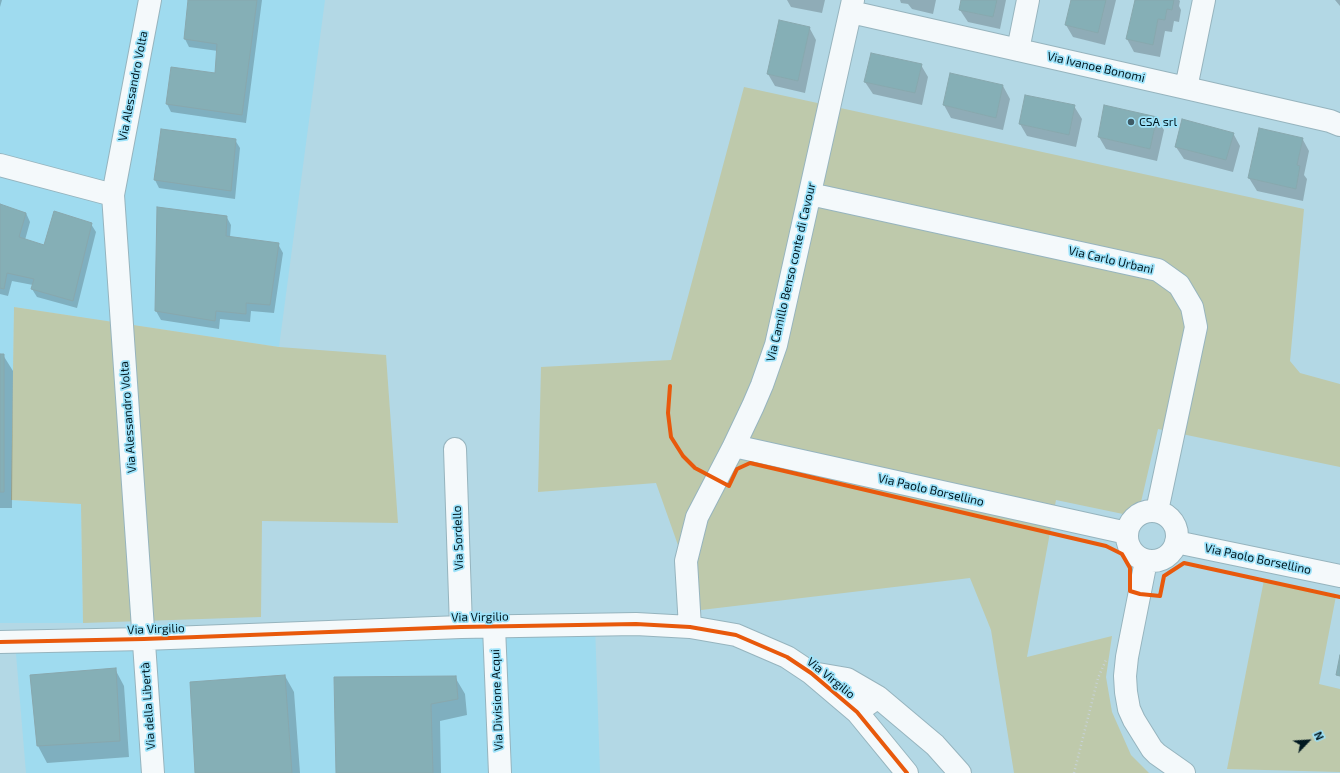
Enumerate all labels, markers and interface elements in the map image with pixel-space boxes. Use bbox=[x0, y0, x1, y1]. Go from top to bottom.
street label: Via Alessandro Volta bbox=[115, 30, 151, 142]
street label: Via Ivanoe Bonomi bbox=[1046, 49, 1146, 85]
place label: CSA srl bbox=[1139, 115, 1177, 129]
marker: CSA srl bbox=[1126, 117, 1136, 127]
street label: Via Camillo Benso conte di Cavour bbox=[763, 181, 819, 363]
street label: Via Carlo Urbani bbox=[1067, 243, 1155, 277]
street label: Via Alessandro Volta bbox=[117, 361, 139, 473]
street label: Via Paolo Borsellino bbox=[877, 471, 985, 509]
street label: Via Sordello bbox=[450, 505, 466, 571]
street label: Via Paolo Borsellino bbox=[1203, 541, 1313, 577]
street label: Via Virgilio bbox=[451, 609, 509, 625]
street label: Via Virgilio bbox=[127, 621, 185, 637]
street label: Via Divisione Acqui bbox=[488, 649, 506, 751]
street label: Via Virgilio bbox=[804, 654, 858, 702]
street label: Via della Libertà bbox=[138, 662, 158, 750]
north arrow bbox=[1288, 721, 1328, 761]
text: N bbox=[1312, 729, 1327, 742]

